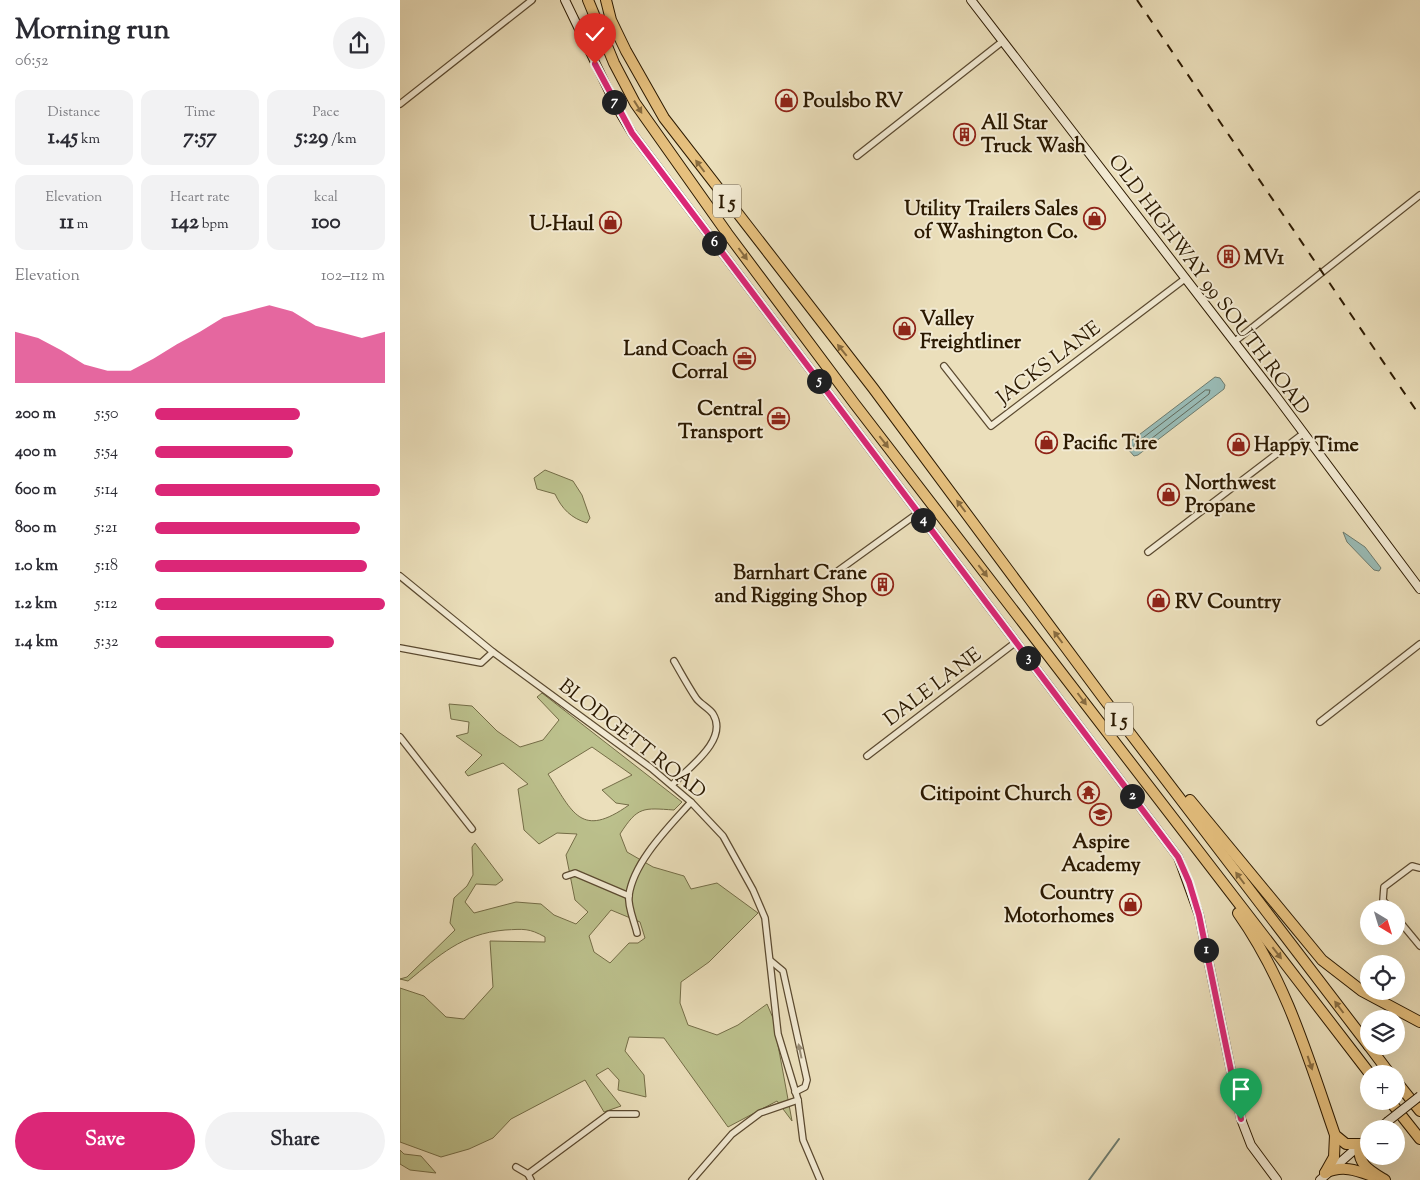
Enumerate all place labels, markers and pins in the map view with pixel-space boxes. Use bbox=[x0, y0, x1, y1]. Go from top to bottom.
pin bbox=[574, 13, 616, 64]
shop icon: Poulsbo RV bbox=[775, 88, 799, 112]
place label: Poulsbo RV bbox=[803, 88, 904, 117]
pin: 7 bbox=[602, 90, 626, 114]
place label: All Star Truck Wash bbox=[981, 110, 1087, 162]
building icon: All Star Truck Wash bbox=[953, 122, 977, 146]
place label: Utility Trailers Sales of Washington Co. bbox=[904, 196, 1078, 248]
shop icon: Utility Trailers Sales of Washington Co. bbox=[1082, 207, 1106, 231]
place label: U-Haul bbox=[529, 211, 594, 240]
shop icon: U-Haul bbox=[598, 211, 622, 235]
pin: 6 bbox=[702, 230, 726, 256]
building icon: MV1 bbox=[1216, 245, 1240, 269]
place label: MV1 bbox=[1244, 245, 1284, 274]
place label: Valley Freightliner bbox=[920, 306, 1022, 358]
shop icon: Valley Freightliner bbox=[892, 317, 916, 341]
place label: Land Coach Corral bbox=[623, 336, 728, 388]
office icon: Land Coach Corral bbox=[732, 347, 756, 371]
pin: 5 bbox=[806, 368, 832, 394]
place label: Central Transport bbox=[678, 396, 763, 448]
office icon: Central Transport bbox=[767, 407, 791, 431]
shop icon: Pacific Tire bbox=[1035, 430, 1059, 454]
place label: Pacific Tire bbox=[1063, 430, 1157, 459]
shop icon: Happy Time bbox=[1226, 432, 1250, 456]
place label: Happy Time bbox=[1254, 432, 1359, 461]
place label: Northwest Propane bbox=[1185, 470, 1276, 522]
shop icon: Northwest Propane bbox=[1157, 482, 1181, 506]
pin: 4 bbox=[910, 508, 936, 532]
place label: Barnhart Crane and Rigging Shop bbox=[715, 560, 867, 612]
building icon: Barnhart Crane and Rigging Shop bbox=[871, 572, 895, 596]
shop icon: RV Country bbox=[1147, 589, 1171, 613]
place label: RV Country bbox=[1175, 589, 1281, 618]
pin: 3 bbox=[1016, 646, 1040, 670]
place label: Citipoint Church bbox=[920, 781, 1072, 810]
temple icon: Citipoint Church bbox=[1076, 781, 1100, 805]
pin: 2 bbox=[1120, 784, 1144, 808]
school or university icon: Aspire Academy bbox=[1089, 803, 1113, 827]
place label: Aspire Academy bbox=[1061, 829, 1141, 881]
place label: Country Motorhomes bbox=[1004, 880, 1114, 932]
shop icon: Country Motorhomes bbox=[1118, 892, 1142, 916]
pin: 1 bbox=[1194, 938, 1218, 962]
pin bbox=[1220, 1068, 1262, 1119]

